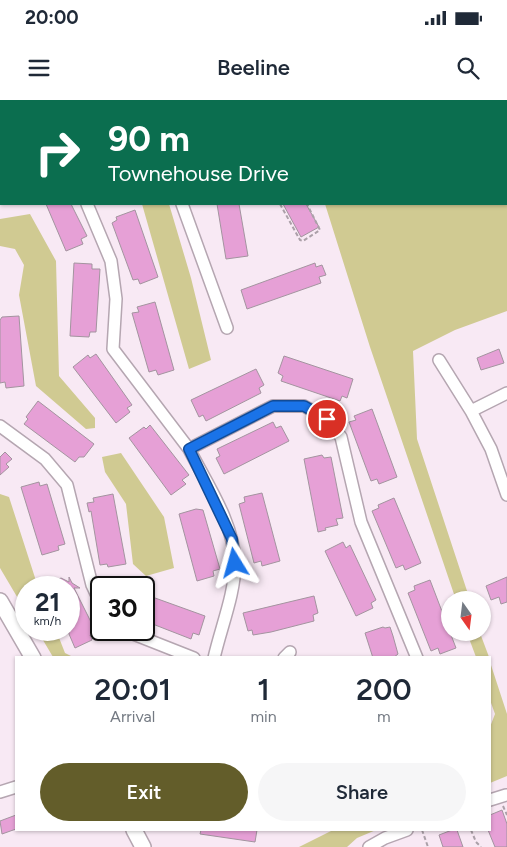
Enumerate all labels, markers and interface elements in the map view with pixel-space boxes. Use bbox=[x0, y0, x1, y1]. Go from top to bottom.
text: 20:00 bbox=[25, 6, 79, 29]
icon: menu bbox=[25, 54, 53, 82]
text: Beeline bbox=[217, 54, 290, 81]
icon: search bbox=[454, 54, 482, 82]
text: 90 m bbox=[108, 118, 190, 160]
icon: right bbox=[25, 120, 90, 185]
text: Townehouse Drive bbox=[108, 160, 289, 187]
pin bbox=[306, 398, 348, 440]
icon: arrive bbox=[313, 405, 341, 433]
position arrow bbox=[208, 536, 260, 588]
speed limit sign: 30 bbox=[90, 576, 155, 641]
text: 21 bbox=[35, 587, 60, 617]
north arrow bbox=[441, 591, 491, 641]
map controls bbox=[441, 591, 491, 641]
text: km/h bbox=[34, 614, 61, 628]
text: 20:01 bbox=[94, 671, 171, 708]
text: 1 bbox=[257, 671, 270, 708]
text: 200 bbox=[356, 671, 412, 708]
text: Arrival bbox=[110, 707, 155, 726]
text: min bbox=[250, 707, 277, 726]
text: m bbox=[377, 707, 391, 726]
button: Exit bbox=[40, 763, 248, 821]
button: Share bbox=[258, 763, 466, 821]

